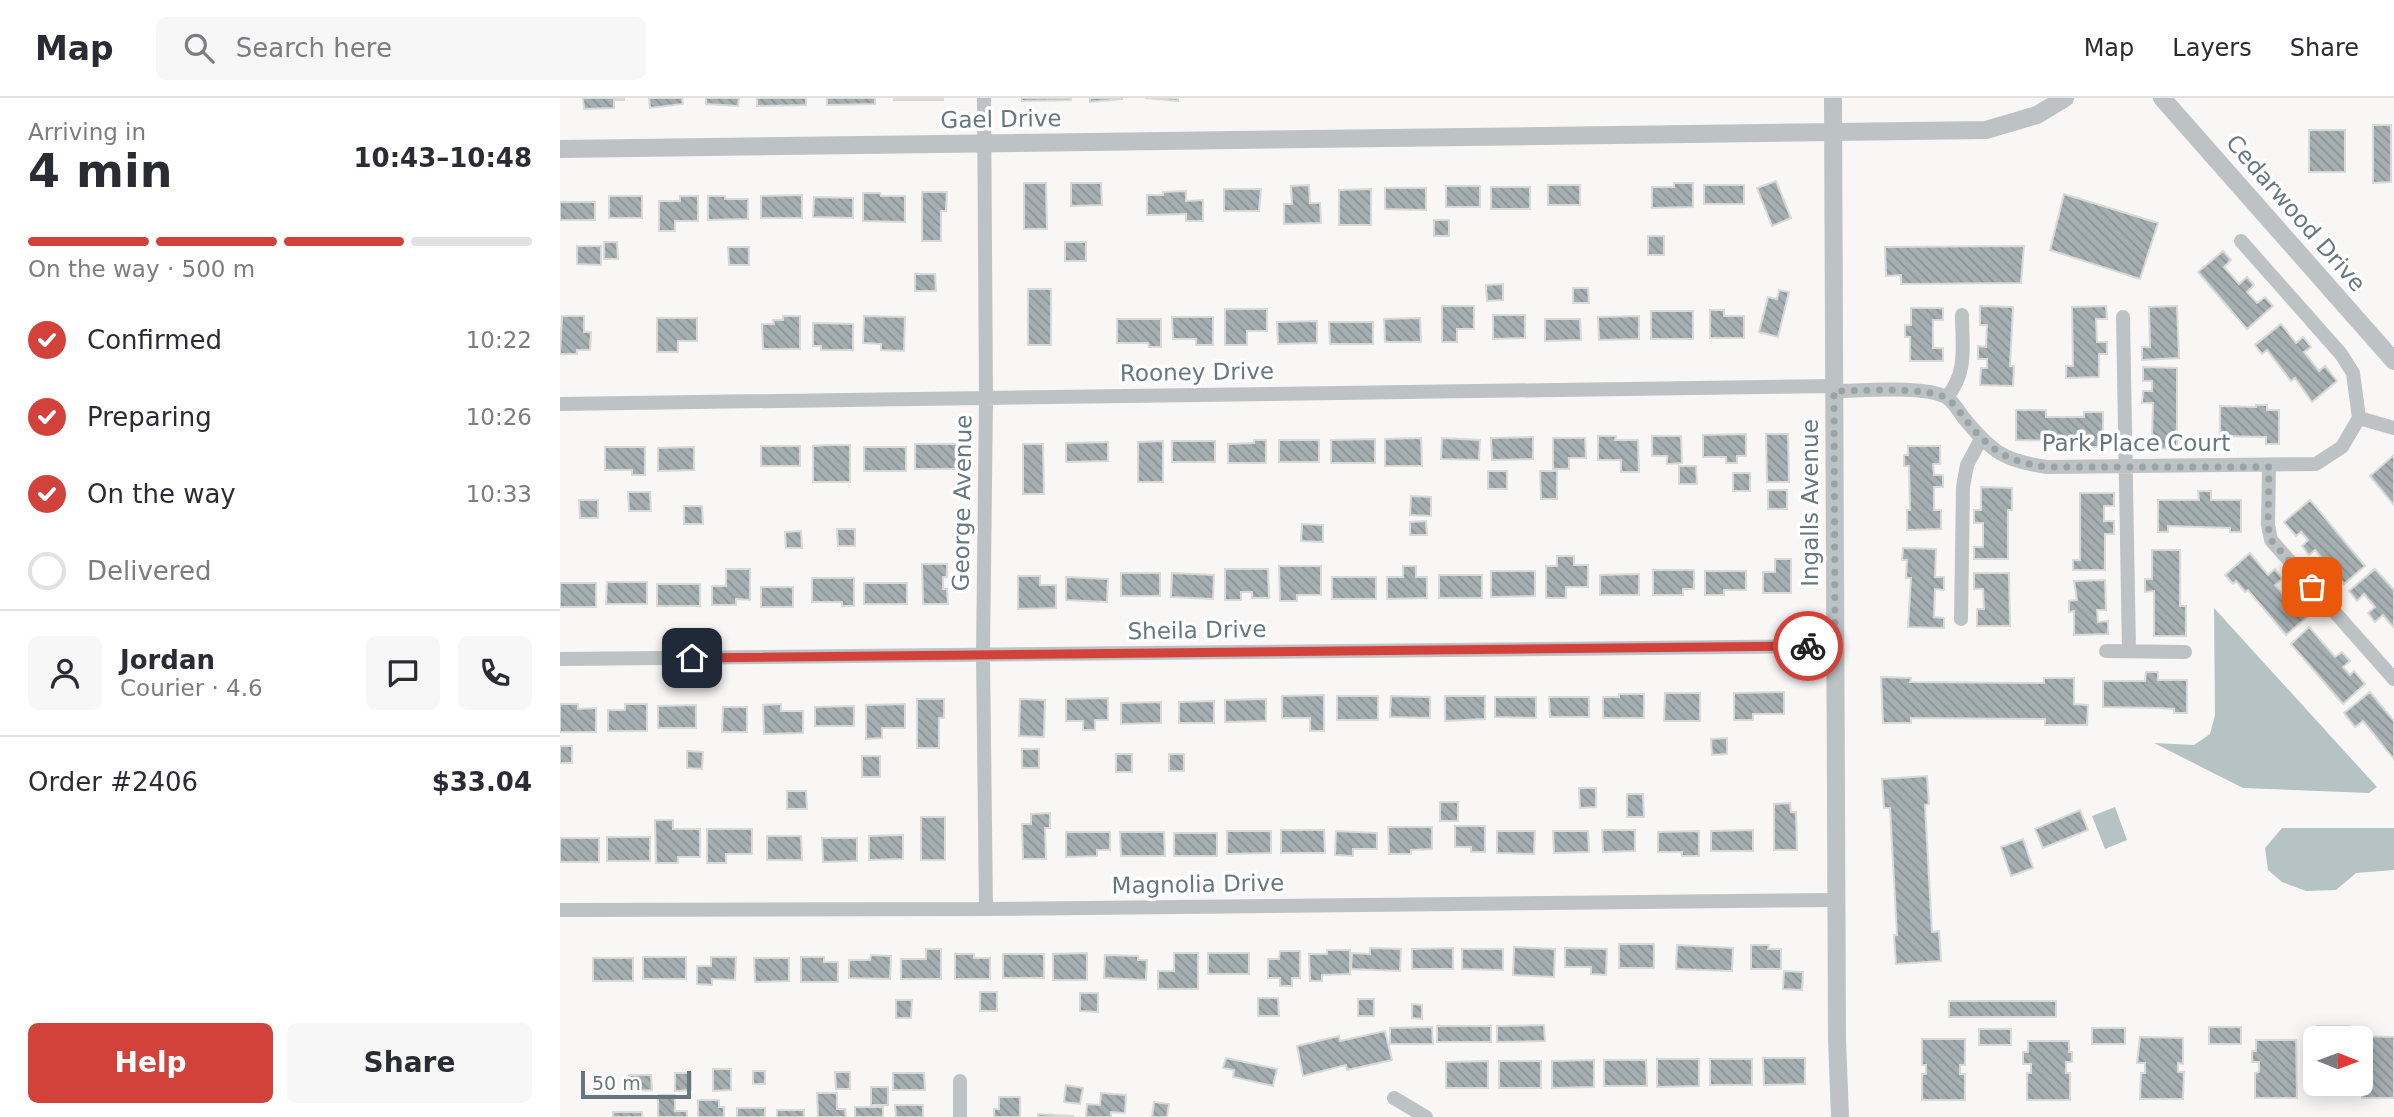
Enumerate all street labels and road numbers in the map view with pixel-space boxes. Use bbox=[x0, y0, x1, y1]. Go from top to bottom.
street label: Gael Drive bbox=[940, 105, 1062, 133]
street label: Cedarwood Drive bbox=[2221, 130, 2371, 296]
street label: Rooney Drive bbox=[1120, 358, 1274, 386]
street label: George Avenue bbox=[947, 414, 977, 592]
street label: Ingalls Avenue bbox=[1797, 419, 1823, 587]
street label: Park Place Court bbox=[2042, 430, 2230, 456]
street label: Sheila Drive bbox=[1127, 616, 1267, 644]
street label: Magnolia Drive bbox=[1111, 869, 1285, 899]

